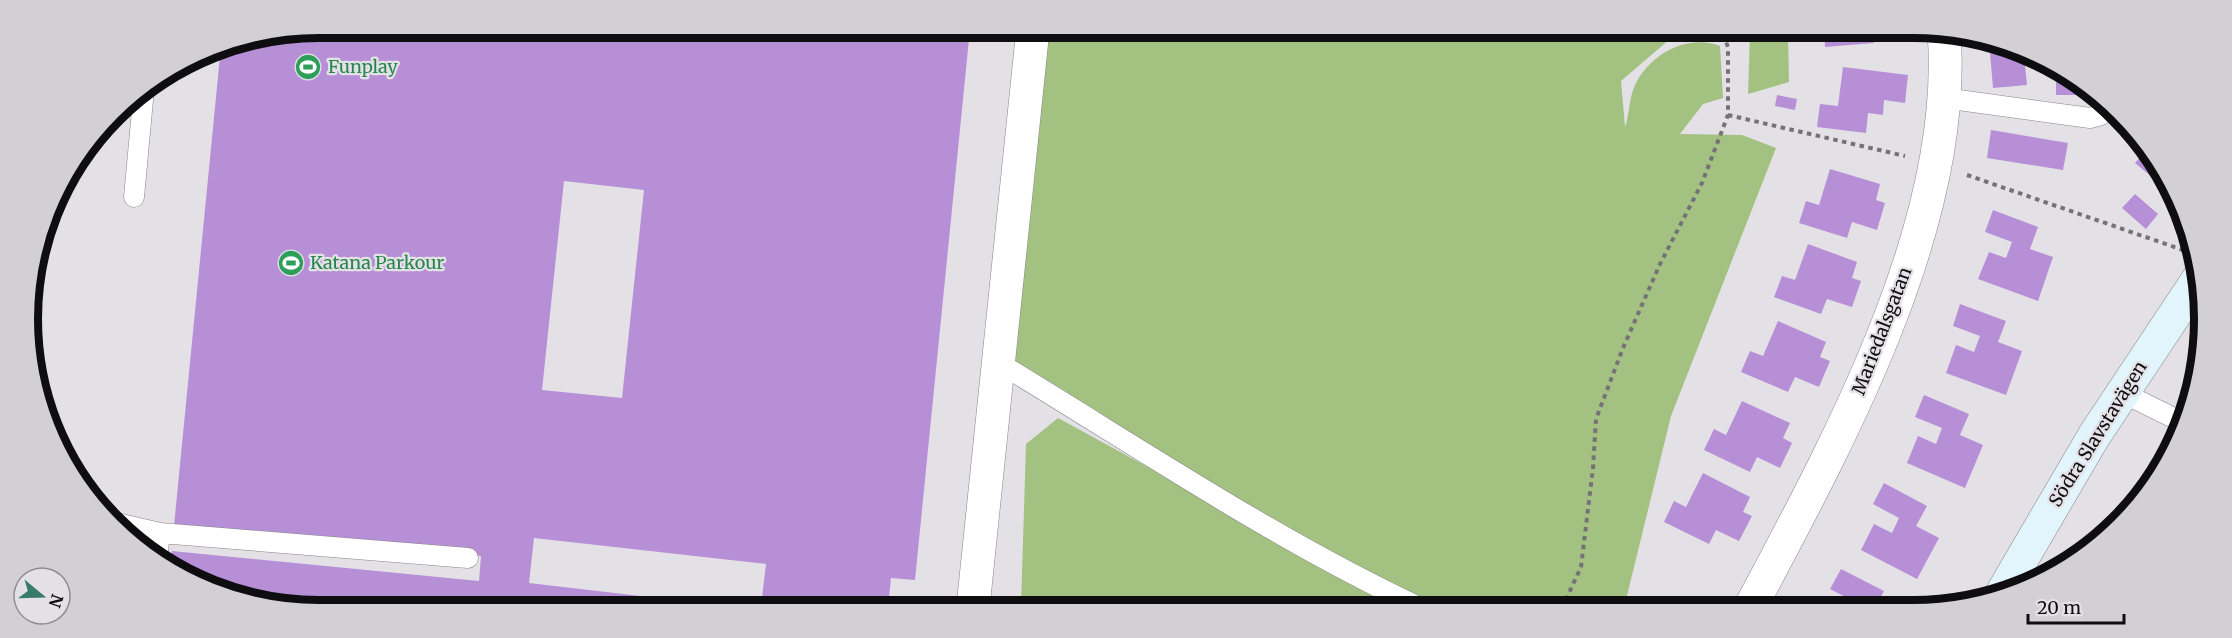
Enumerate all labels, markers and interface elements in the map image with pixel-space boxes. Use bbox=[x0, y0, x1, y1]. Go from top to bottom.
sports icon: Funplay bbox=[293, 52, 323, 82]
place label: Funplay bbox=[328, 55, 398, 78]
sports icon: Katana Parkour bbox=[276, 248, 306, 278]
place label: Katana Parkour bbox=[310, 251, 444, 274]
street label: Mariedalsgatan bbox=[1847, 264, 1917, 398]
street label: Södra Slavstavägen bbox=[2043, 357, 2152, 511]
north arrow bbox=[12, 566, 72, 626]
scale bar bbox=[2028, 587, 2124, 625]
text: N bbox=[45, 592, 68, 610]
text: 20 m bbox=[2037, 596, 2081, 619]

